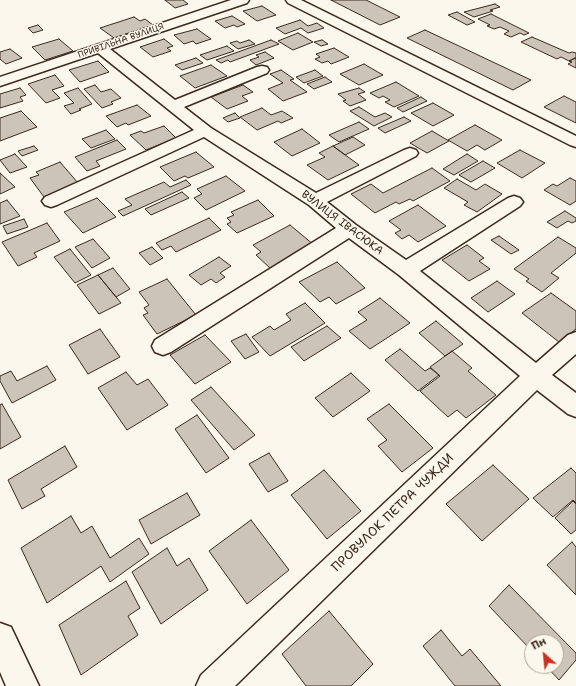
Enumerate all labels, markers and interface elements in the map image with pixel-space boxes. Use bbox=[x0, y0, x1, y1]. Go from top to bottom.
street label: ПРИВІЛЬНА ВУЛИЦЯ bbox=[76, 21, 166, 61]
street label: ВУЛИЦЯ ІВАСЮКА bbox=[298, 188, 386, 258]
street label: ПРОВУЛОК ПЕТРА ЧУЖДИ bbox=[329, 451, 457, 575]
north arrow bbox=[524, 634, 564, 674]
text: Пн bbox=[529, 634, 549, 654]

